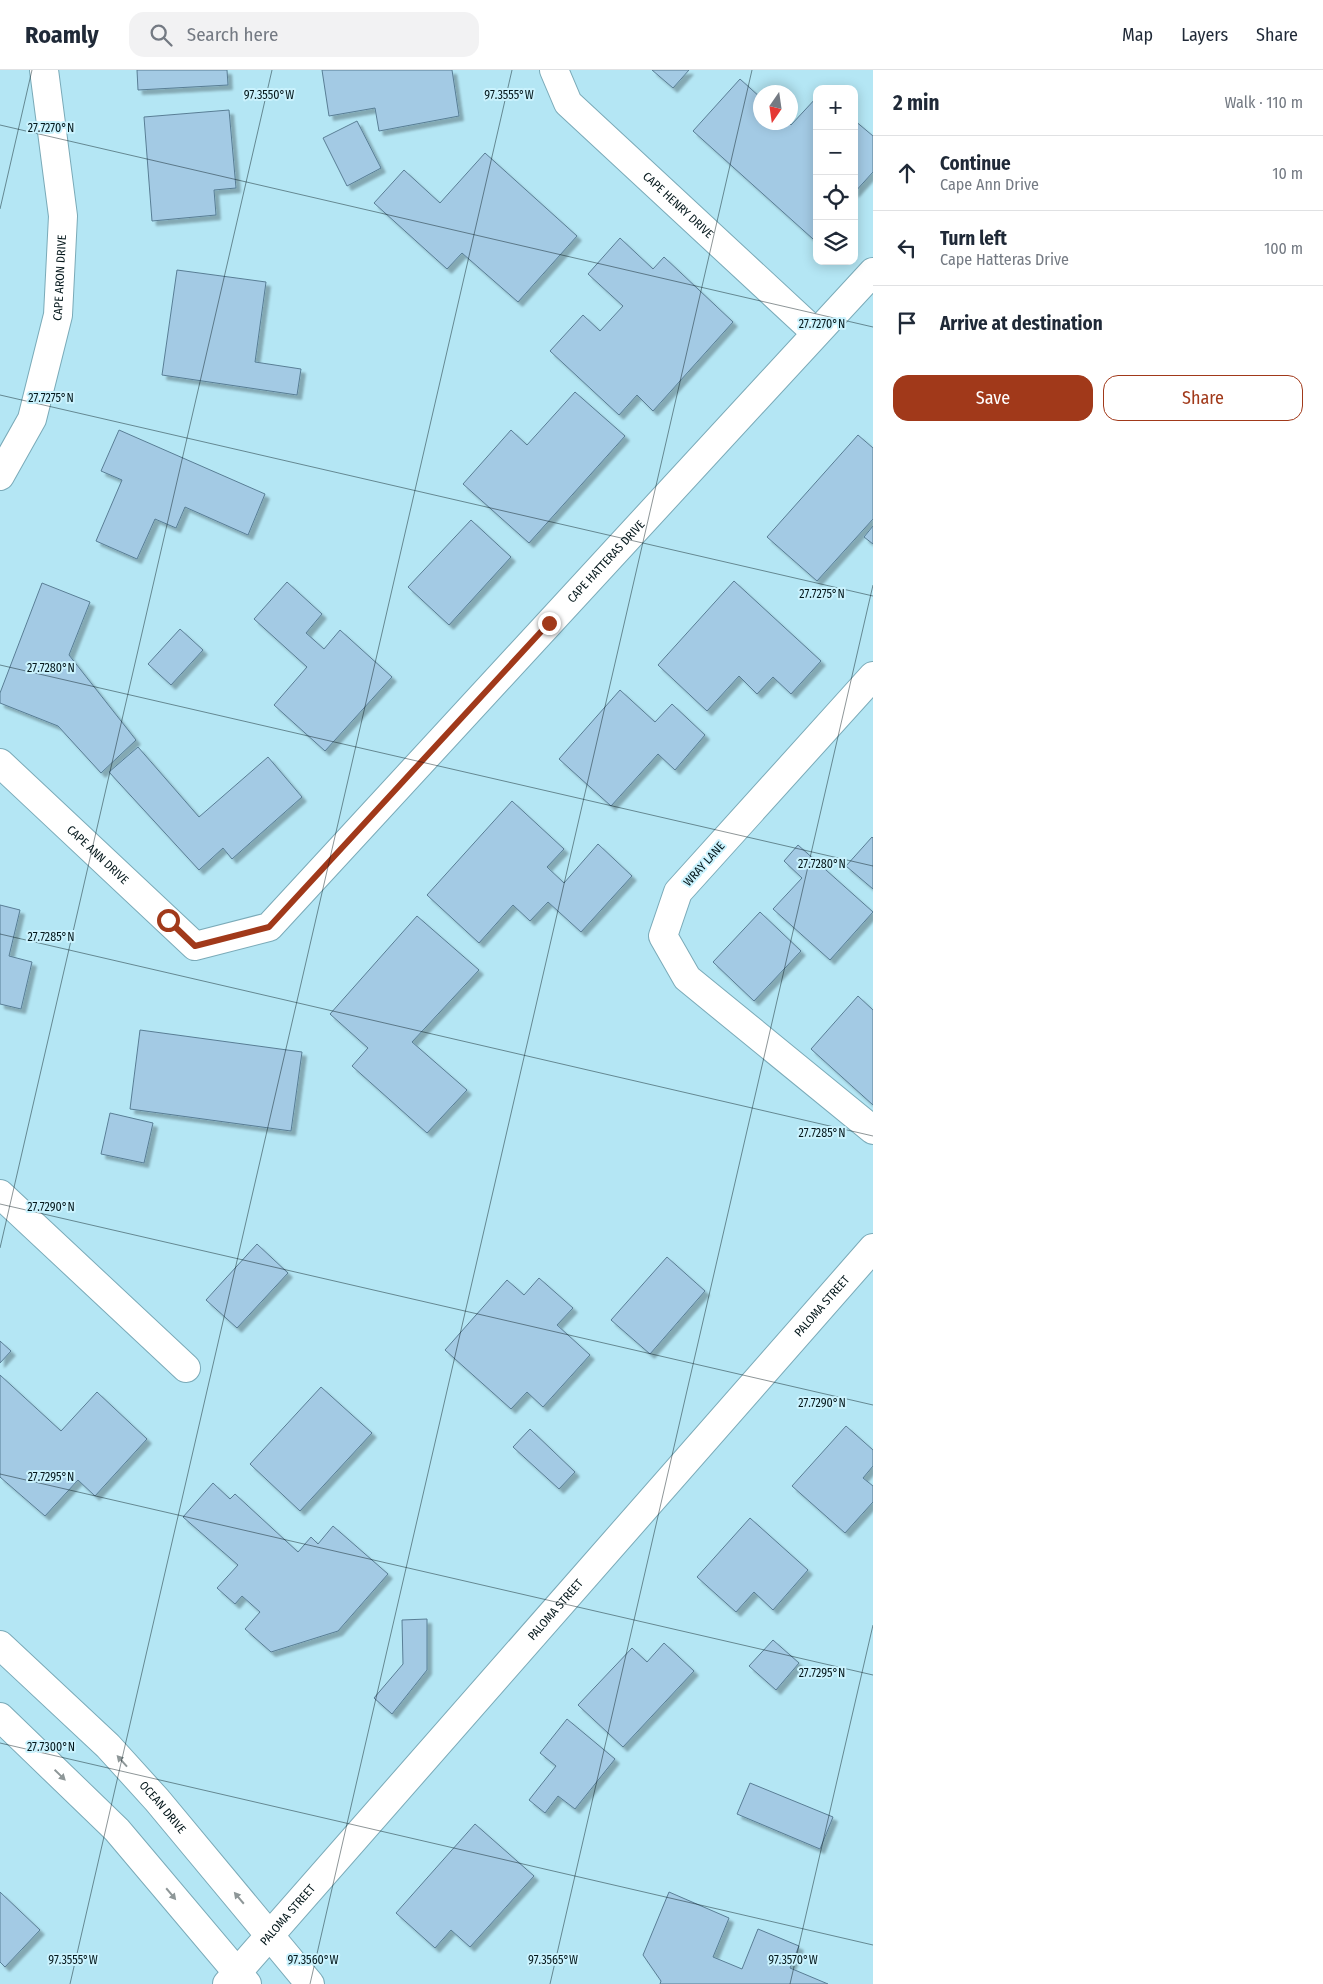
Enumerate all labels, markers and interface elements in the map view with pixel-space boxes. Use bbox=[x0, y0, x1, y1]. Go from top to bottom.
search box bbox=[129, 12, 479, 57]
text: Roamly bbox=[25, 21, 99, 49]
icon: search bbox=[147, 21, 175, 49]
text: Search here bbox=[187, 23, 278, 46]
text: Map bbox=[1122, 24, 1153, 46]
text: Layers bbox=[1181, 24, 1228, 46]
text: Share bbox=[1256, 24, 1298, 46]
north arrow bbox=[753, 85, 798, 130]
map controls bbox=[813, 85, 858, 265]
button: + bbox=[813, 85, 858, 130]
text: 97.3550°W bbox=[244, 88, 294, 102]
text: 97.3555°W bbox=[484, 88, 534, 102]
text: 2 min bbox=[893, 90, 940, 116]
text: Walk · 110 m bbox=[1225, 93, 1303, 112]
text: 27.7270°N bbox=[28, 121, 74, 135]
button: − bbox=[813, 130, 858, 175]
text: Continue bbox=[940, 152, 1011, 175]
icon: ahead bbox=[893, 159, 921, 187]
text: 10 m bbox=[1272, 164, 1303, 183]
street label: CAPE HENRY DRIVE bbox=[640, 169, 716, 241]
button: locate bbox=[813, 175, 858, 220]
text: Cape Ann Drive bbox=[940, 175, 1039, 194]
button: layers bbox=[813, 220, 858, 265]
text: Turn left bbox=[940, 227, 1007, 250]
street label: CAPE ARON DRIVE bbox=[50, 234, 69, 322]
icon: left bbox=[893, 234, 921, 262]
text: 100 m bbox=[1264, 239, 1303, 258]
text: Cape Hatteras Drive bbox=[940, 250, 1069, 269]
icon: arrive bbox=[893, 309, 921, 337]
text: Arrive at destination bbox=[940, 312, 1103, 335]
text: 27.7270°N bbox=[799, 317, 845, 331]
button: Save bbox=[893, 375, 1093, 421]
button: Share bbox=[1103, 375, 1303, 421]
text: 27.7275°N bbox=[28, 391, 74, 405]
street label: CAPE HATTERAS DRIVE bbox=[565, 517, 648, 606]
text: 27.7275°N bbox=[799, 587, 845, 601]
route end bbox=[538, 612, 561, 635]
text: 27.7280°N bbox=[27, 661, 75, 675]
street label: CAPE ANN DRIVE bbox=[64, 822, 132, 887]
street label: WRAY LANE bbox=[681, 839, 728, 889]
text: 27.7280°N bbox=[798, 857, 846, 871]
route start bbox=[157, 909, 180, 932]
text: 27.7285°N bbox=[28, 930, 74, 944]
text: 27.7285°N bbox=[799, 1126, 845, 1140]
text: 27.7290°N bbox=[27, 1200, 75, 1214]
street label: PALOMA STREET bbox=[792, 1272, 853, 1339]
text: 27.7290°N bbox=[798, 1396, 846, 1410]
text: 27.7295°N bbox=[28, 1470, 74, 1484]
street label: PALOMA STREET bbox=[525, 1576, 586, 1643]
text: 27.7295°N bbox=[799, 1666, 845, 1680]
text: 27.7300°N bbox=[27, 1740, 75, 1754]
one-way arrow bbox=[116, 1756, 128, 1768]
one-way arrow bbox=[54, 1769, 66, 1781]
street label: OCEAN DRIVE bbox=[136, 1778, 189, 1837]
street label: PALOMA STREET bbox=[257, 1881, 318, 1948]
one-way arrow bbox=[166, 1887, 177, 1900]
one-way arrow bbox=[234, 1892, 245, 1905]
text: 97.3555°W bbox=[48, 1953, 98, 1967]
text: 97.3560°W bbox=[288, 1953, 338, 1967]
text: 97.3565°W bbox=[528, 1953, 578, 1967]
text: 97.3570°W bbox=[768, 1953, 818, 1967]

